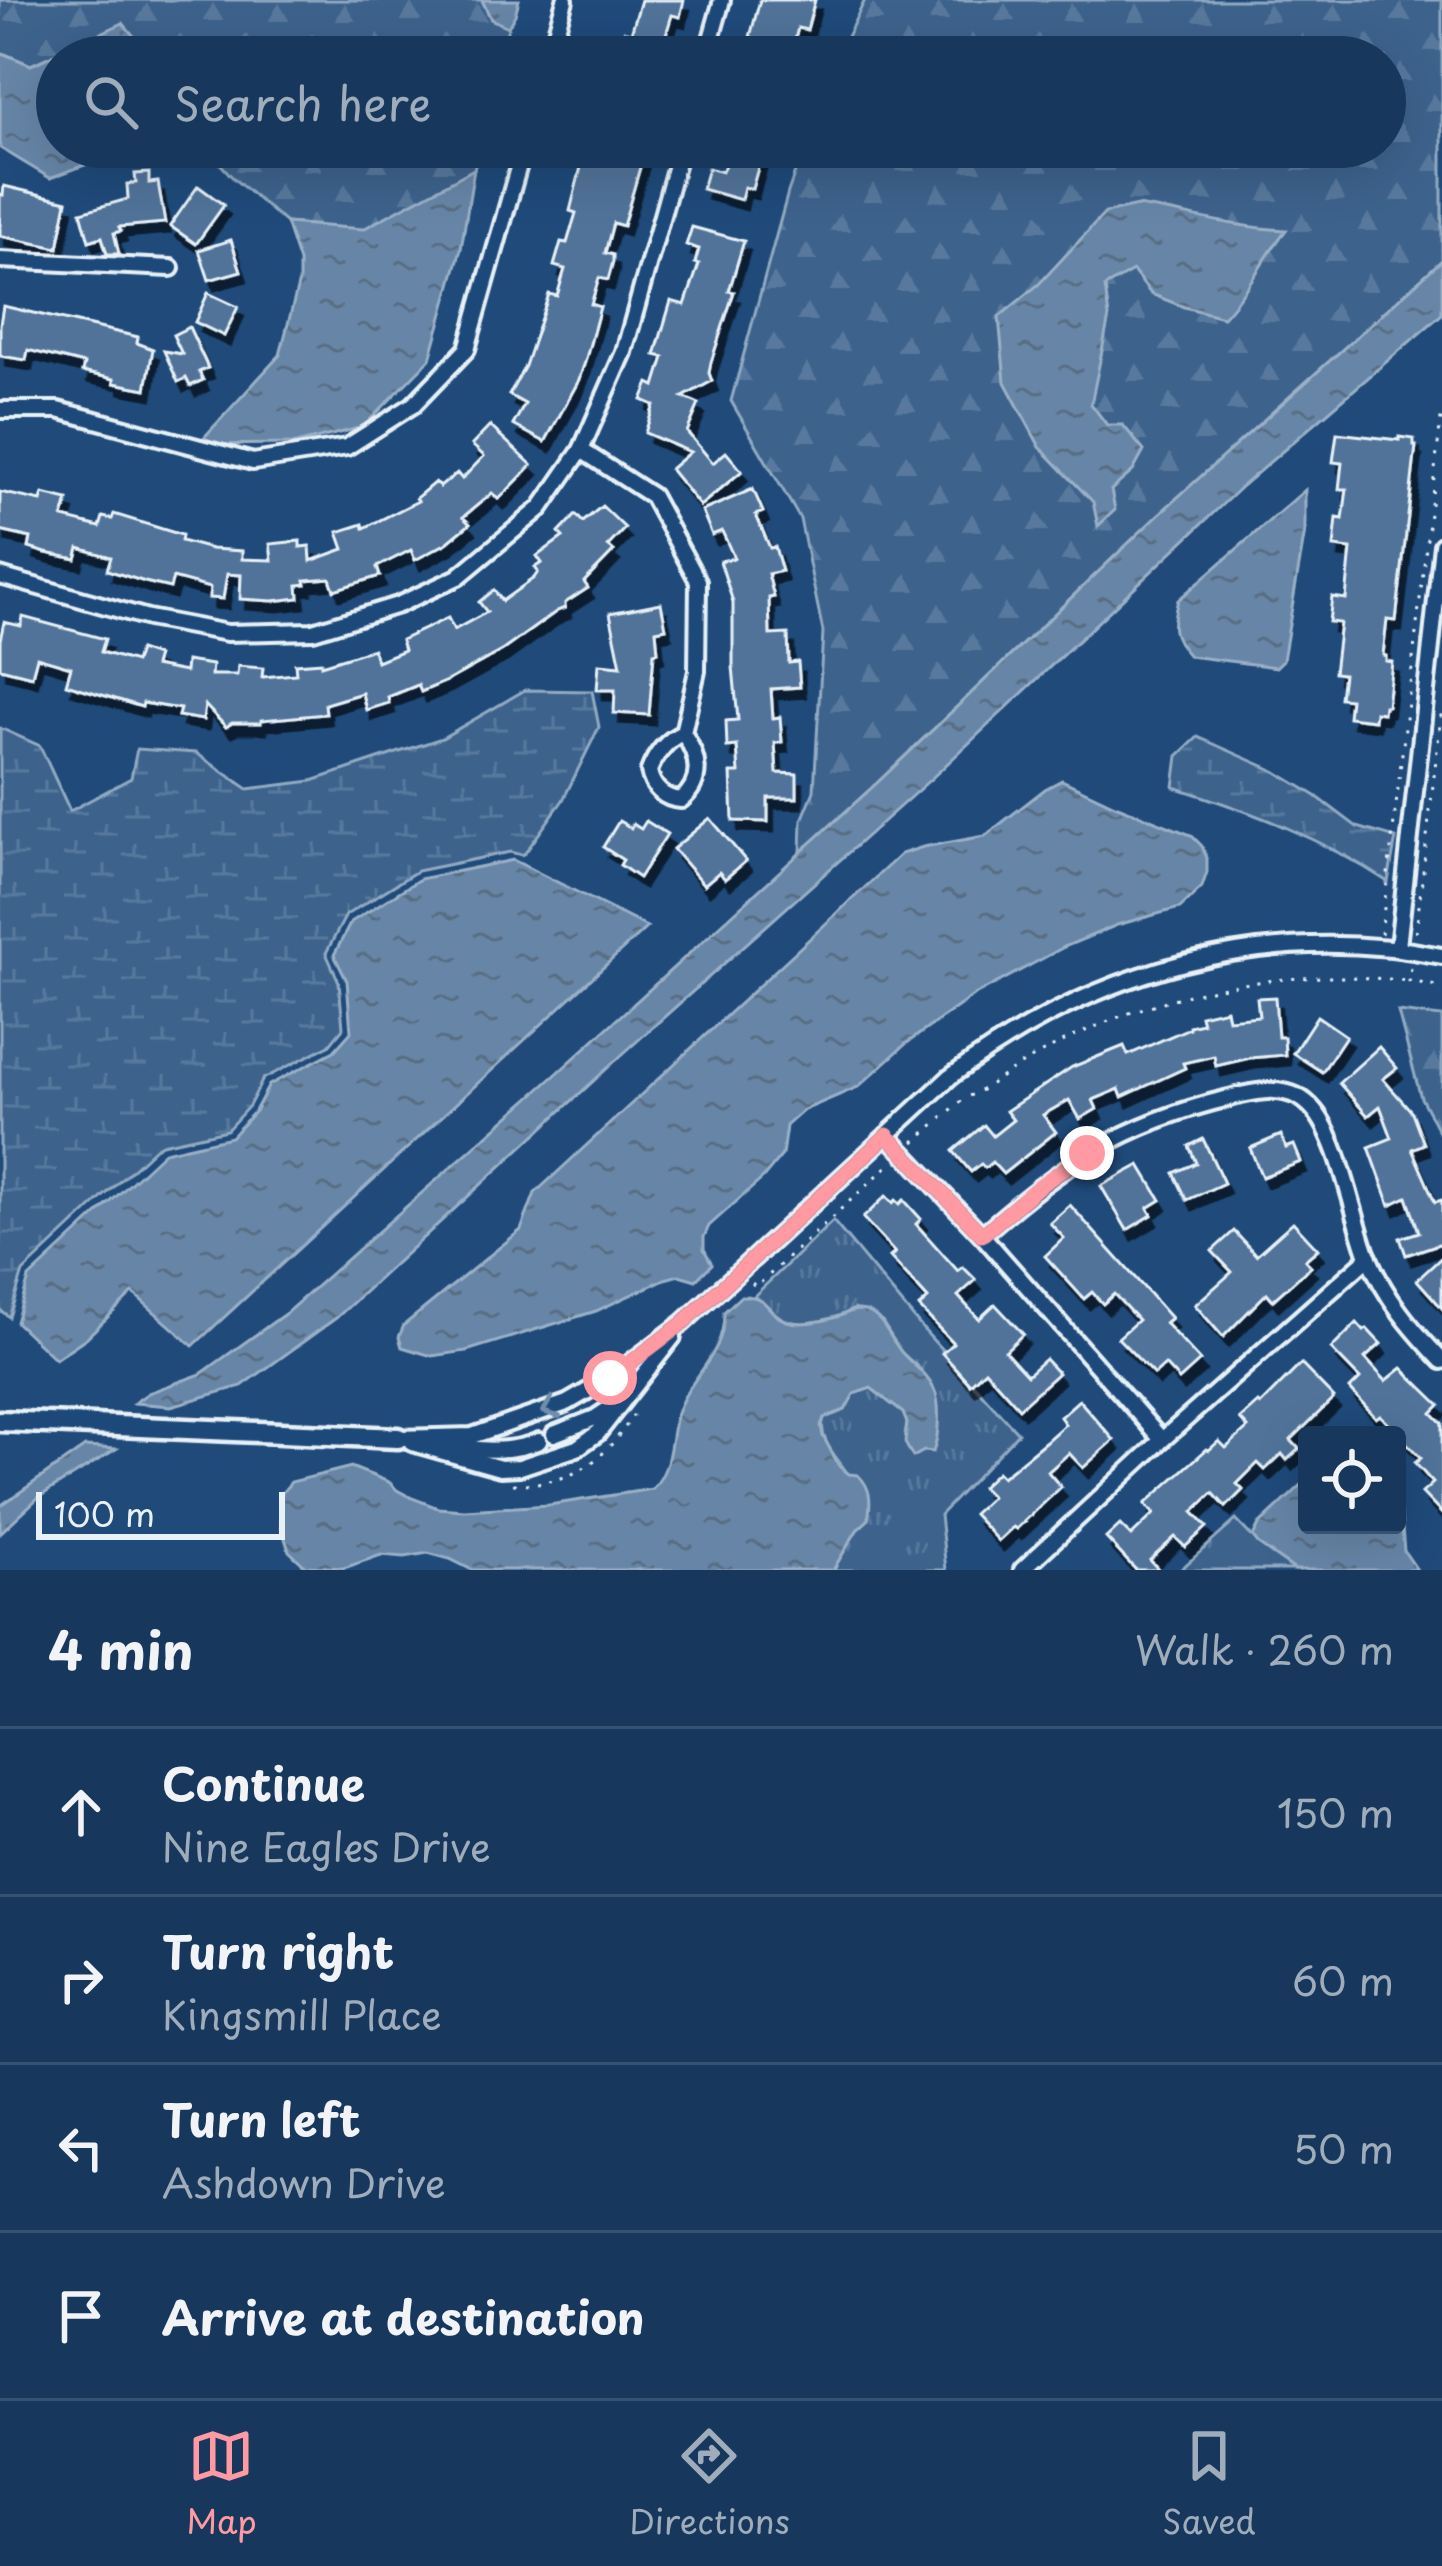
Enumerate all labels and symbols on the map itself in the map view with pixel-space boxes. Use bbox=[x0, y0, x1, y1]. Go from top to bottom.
route end bbox=[1060, 1126, 1114, 1180]
route start bbox=[583, 1351, 637, 1405]
one-way arrow bbox=[541, 1394, 562, 1419]
scale bar bbox=[36, 1486, 285, 1539]

